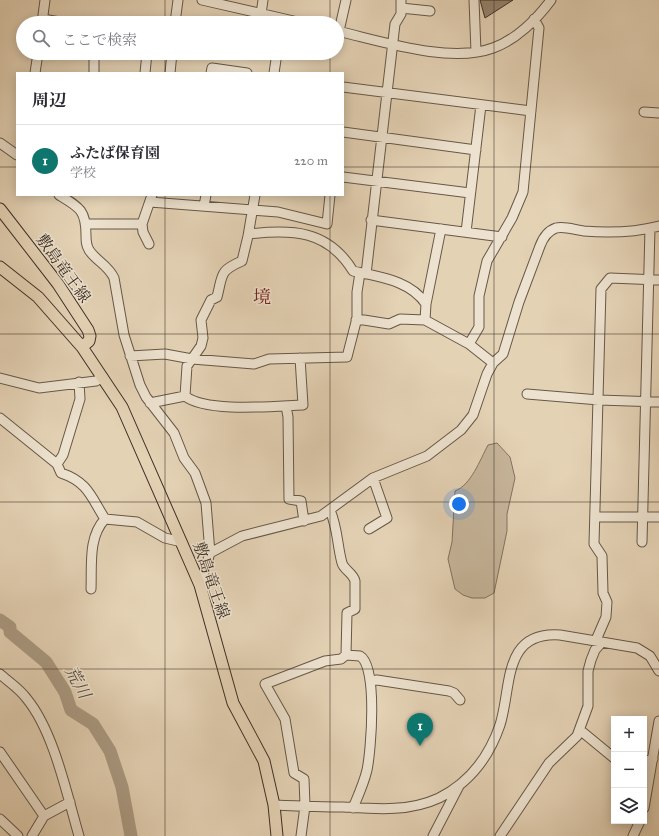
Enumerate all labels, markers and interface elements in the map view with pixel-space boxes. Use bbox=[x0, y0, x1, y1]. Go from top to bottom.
search box bbox=[16, 16, 344, 60]
icon: search bbox=[30, 27, 52, 49]
text: ここで検索 bbox=[62, 31, 137, 49]
text: 周辺 bbox=[32, 90, 66, 111]
text: ふたば保育園 bbox=[70, 144, 160, 162]
text: 1 bbox=[42, 153, 48, 169]
text: 220 m bbox=[294, 153, 328, 169]
text: 学校 bbox=[70, 165, 96, 181]
street label: 敷島竜王線 bbox=[32, 230, 95, 306]
district label: 境 bbox=[253, 286, 271, 308]
your location bbox=[449, 494, 469, 514]
street label: 敷島竜王線 bbox=[190, 539, 234, 621]
water label: 荒川 bbox=[60, 662, 96, 704]
pin: 1 bbox=[407, 713, 433, 746]
map controls bbox=[611, 716, 647, 824]
button: + bbox=[611, 716, 647, 752]
button: − bbox=[611, 752, 647, 788]
button: layers bbox=[611, 788, 647, 824]

